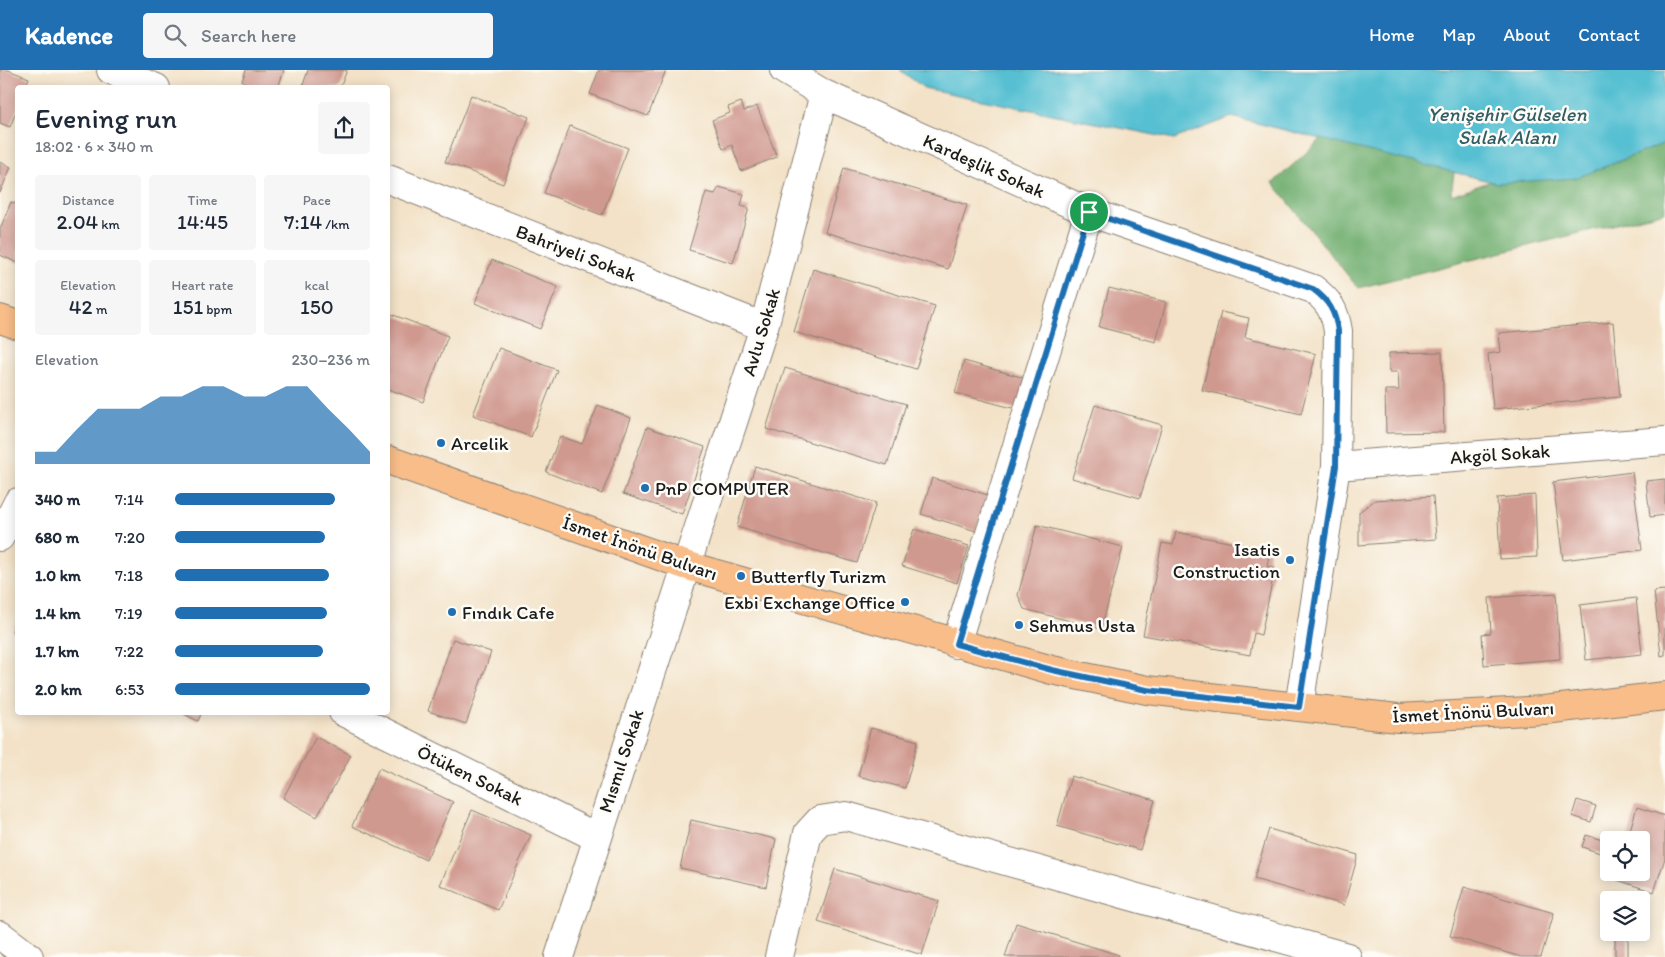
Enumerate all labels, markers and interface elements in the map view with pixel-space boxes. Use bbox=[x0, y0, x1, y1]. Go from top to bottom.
search box bbox=[143, 13, 493, 58]
text: Kadence bbox=[25, 21, 113, 50]
icon: search bbox=[161, 21, 189, 49]
text: Search here bbox=[201, 24, 296, 47]
text: Home bbox=[1369, 24, 1415, 46]
text: Map bbox=[1443, 24, 1476, 46]
text: About bbox=[1504, 24, 1550, 46]
text: Contact bbox=[1578, 24, 1640, 46]
text: Evening run bbox=[35, 101, 177, 135]
button: share bbox=[318, 102, 370, 154]
water label: Yenişehir Gülselen Sulak Alanı bbox=[1427, 102, 1587, 149]
street label: Kardeşlik Sokak bbox=[920, 129, 1049, 203]
text: 18:02 · 6 × 340 m bbox=[35, 137, 153, 156]
pin bbox=[1068, 191, 1110, 233]
text: Distance bbox=[62, 192, 114, 209]
text: Time bbox=[188, 192, 217, 209]
text: Pace bbox=[303, 192, 331, 209]
icon: arrive bbox=[1075, 198, 1103, 226]
text: 2.04 bbox=[56, 209, 98, 234]
text: 14:45 bbox=[177, 209, 228, 234]
text: 7:14 bbox=[284, 209, 322, 234]
text: km bbox=[98, 216, 120, 233]
text: /km bbox=[322, 216, 350, 233]
street label: Bahriyeli Sokak bbox=[513, 220, 639, 287]
text: Elevation bbox=[60, 277, 116, 294]
text: Heart rate bbox=[172, 277, 233, 294]
text: kcal bbox=[304, 277, 329, 294]
street label: Avlu Sokak bbox=[737, 285, 785, 379]
text: 42 bbox=[69, 294, 93, 319]
text: 151 bbox=[173, 294, 203, 319]
text: 150 bbox=[300, 294, 334, 319]
text: m bbox=[93, 301, 107, 318]
text: bpm bbox=[203, 301, 232, 318]
text: Elevation bbox=[35, 350, 99, 369]
text: 230–236 m bbox=[291, 350, 370, 369]
place label: Arcelik bbox=[451, 432, 509, 455]
marker: Arcelik bbox=[435, 437, 447, 449]
street label: Akgöl Sokak bbox=[1449, 439, 1551, 469]
place label: PnP COMPUTER bbox=[655, 477, 789, 500]
marker: PnP COMPUTER bbox=[639, 482, 651, 494]
text: 340 m bbox=[35, 490, 80, 509]
text: 7:14 bbox=[115, 490, 144, 509]
street label: İsmet İnönü Bulvarı bbox=[560, 511, 720, 585]
text: 680 m bbox=[35, 528, 79, 547]
text: 7:20 bbox=[115, 528, 145, 547]
place label: Isatis Construction bbox=[1173, 538, 1280, 583]
marker: Isatis Construction bbox=[1284, 554, 1296, 566]
place label: Butterfly Turizm bbox=[751, 565, 886, 588]
text: 1.0 km bbox=[35, 566, 81, 585]
text: 7:18 bbox=[115, 566, 143, 585]
marker: Butterfly Turizm bbox=[735, 570, 747, 582]
place label: Exbi Exchange Office bbox=[724, 591, 895, 614]
marker: Exbi Exchange Office bbox=[899, 596, 911, 608]
place label: Fındık Cafe bbox=[462, 601, 555, 624]
text: 1.4 km bbox=[35, 604, 81, 623]
text: 7:19 bbox=[115, 604, 143, 623]
marker: Fındık Cafe bbox=[446, 606, 458, 618]
place label: Sehmus Usta bbox=[1029, 614, 1135, 637]
marker: Sehmus Usta bbox=[1013, 619, 1025, 631]
text: 1.7 km bbox=[35, 642, 79, 661]
text: 7:22 bbox=[115, 642, 144, 661]
text: 2.0 km bbox=[35, 680, 82, 699]
text: 6:53 bbox=[115, 680, 145, 699]
street label: İsmet İnönü Bulvarı bbox=[1391, 696, 1555, 728]
street label: Mısmıl Sokak bbox=[593, 706, 649, 816]
street label: Ötüken Sokak bbox=[413, 739, 527, 811]
map controls bbox=[1600, 831, 1650, 941]
button: locate bbox=[1600, 831, 1650, 881]
button: layers bbox=[1600, 891, 1650, 941]

